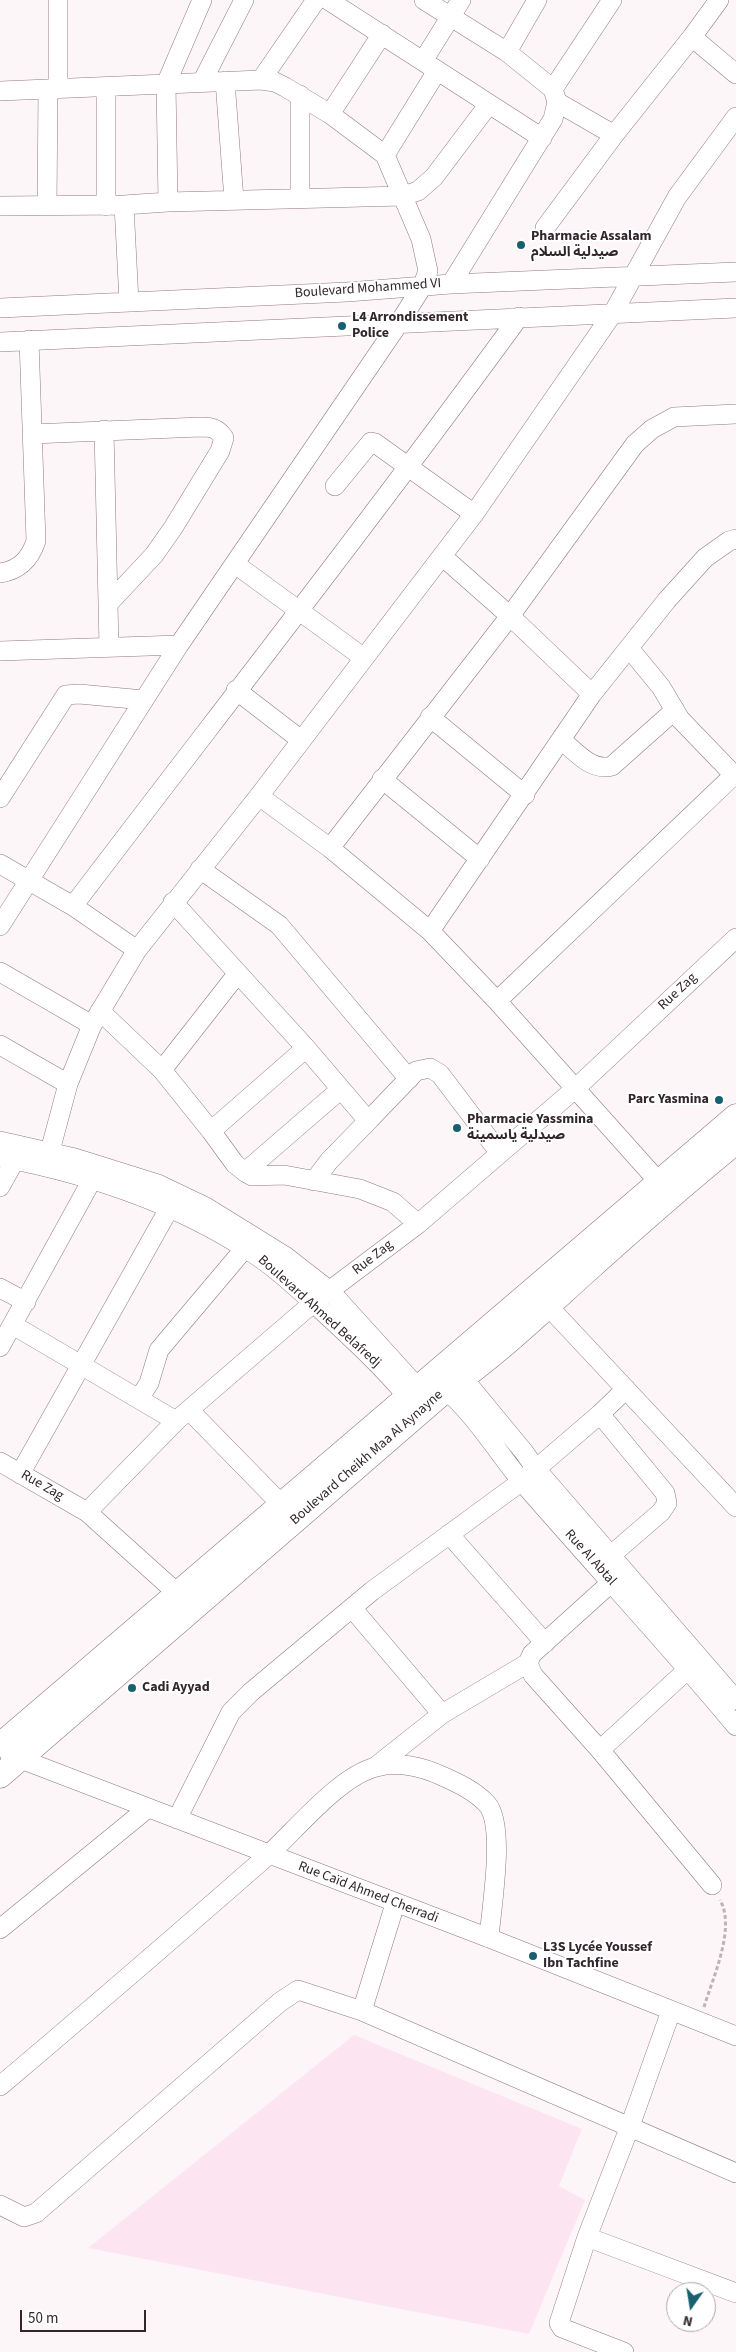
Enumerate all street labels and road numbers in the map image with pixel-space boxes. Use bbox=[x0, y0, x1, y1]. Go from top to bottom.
street label: Boulevard Mohammed VI bbox=[294, 276, 442, 302]
street label: Rue Zag bbox=[655, 970, 701, 1014]
street label: Rue Zag bbox=[349, 1237, 397, 1279]
street label: Boulevard Ahmed Belafredj bbox=[254, 1252, 384, 1372]
street label: Boulevard Cheikh Maa Al Aynayne bbox=[287, 1387, 447, 1529]
street label: Rue Zag bbox=[18, 1467, 66, 1505]
street label: Rue Al Abtal bbox=[561, 1527, 619, 1589]
street label: Rue Caïd Ahmed Cherradi bbox=[295, 1858, 441, 1928]

